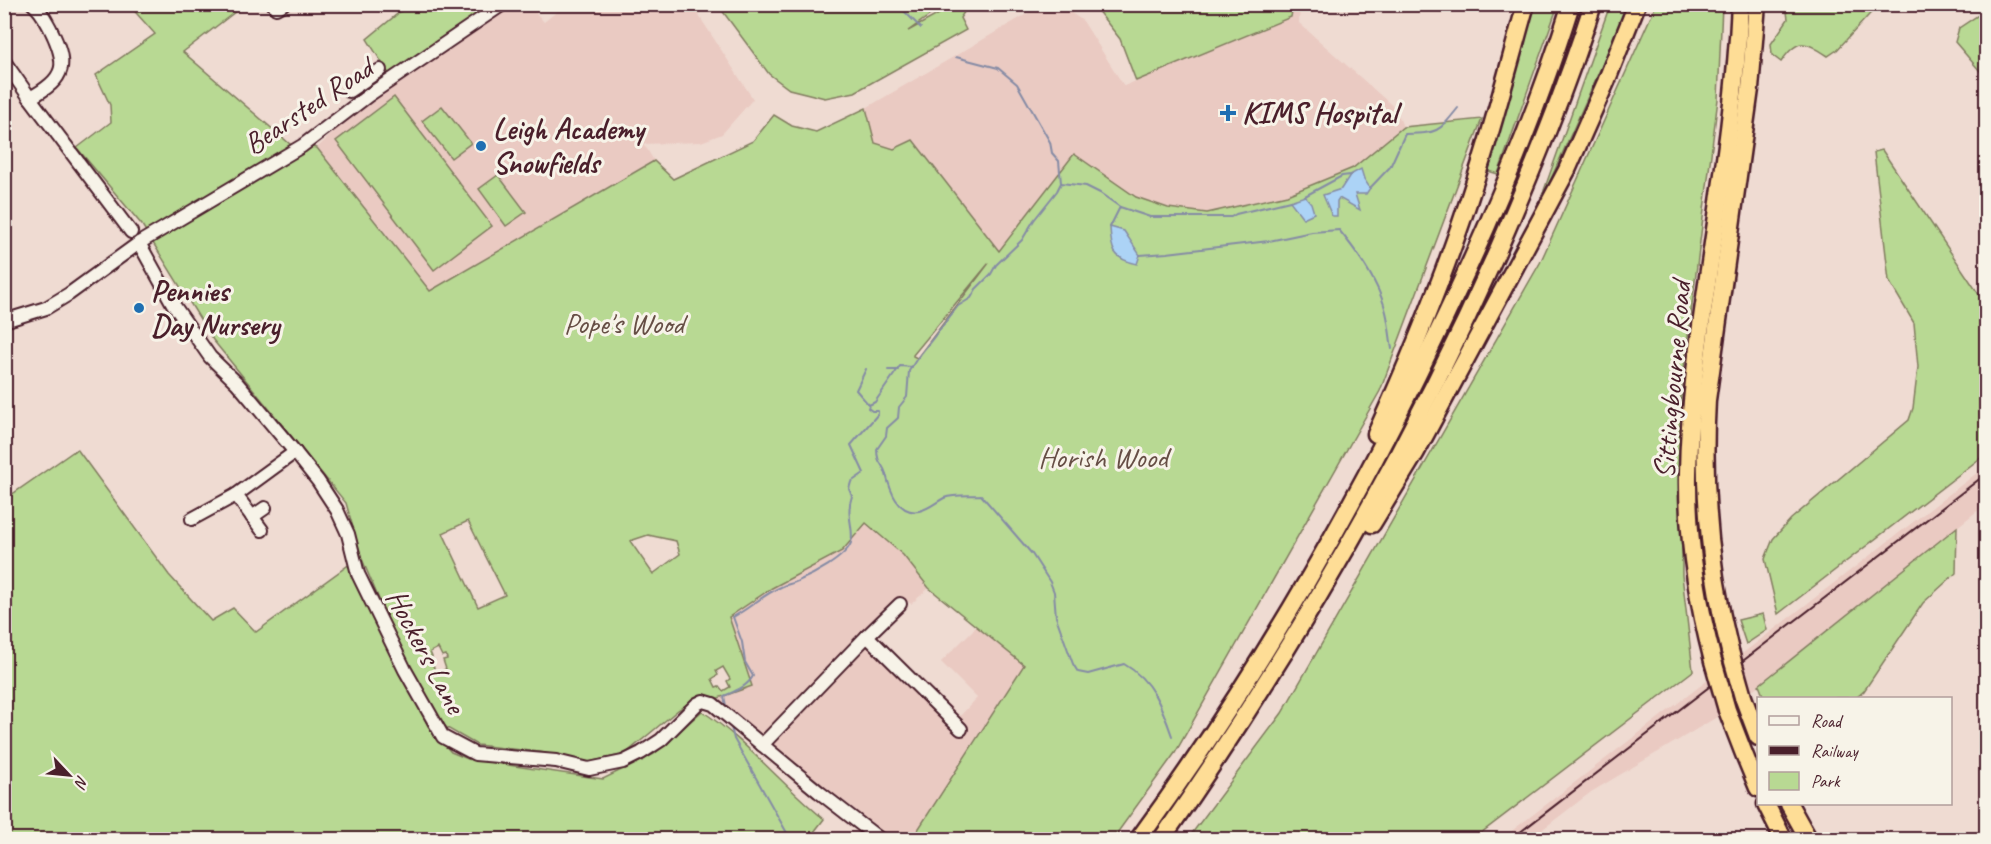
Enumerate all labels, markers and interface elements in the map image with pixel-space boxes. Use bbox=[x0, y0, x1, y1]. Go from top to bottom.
street label: Bearsted Road bbox=[236, 47, 383, 163]
place label: KIMS Hospital bbox=[1242, 94, 1402, 132]
marker: KIMS Hospital bbox=[1219, 104, 1237, 122]
place label: Leigh Academy Snowfields bbox=[493, 110, 647, 182]
marker: Leigh Academy Snowfields bbox=[474, 139, 488, 153]
place label: Pennies Day Nursery bbox=[151, 272, 282, 345]
street label: Sittingbourne Road bbox=[1644, 276, 1700, 480]
marker: Pennies Day Nursery bbox=[132, 301, 146, 315]
park label: Pope's Wood bbox=[564, 304, 688, 342]
park label: Horish Wood bbox=[1038, 438, 1172, 476]
street label: Hockers Lane bbox=[377, 582, 476, 722]
legend bbox=[1757, 697, 1952, 805]
text: Road bbox=[1811, 710, 1844, 732]
text: Railway bbox=[1811, 740, 1859, 762]
north arrow bbox=[39, 745, 99, 805]
text: Park bbox=[1811, 770, 1841, 792]
text: N bbox=[69, 772, 93, 793]

